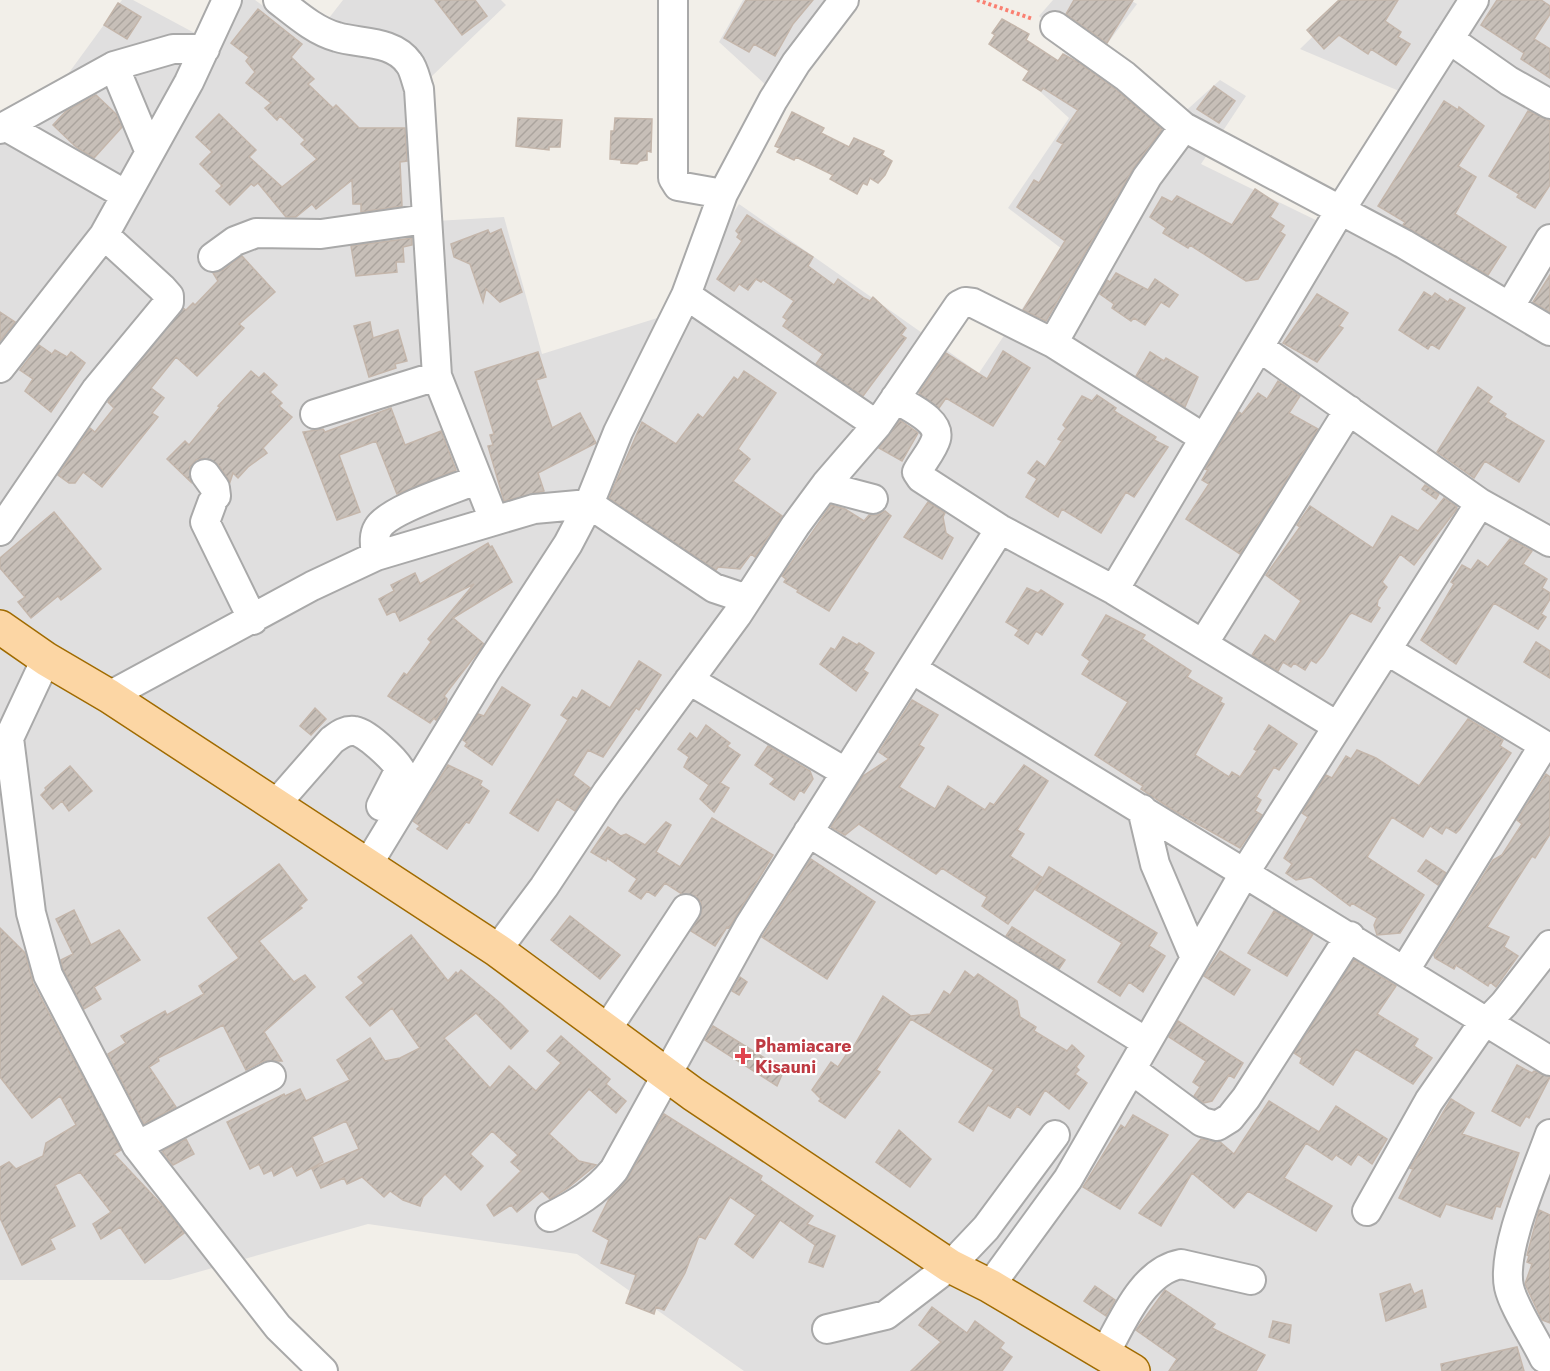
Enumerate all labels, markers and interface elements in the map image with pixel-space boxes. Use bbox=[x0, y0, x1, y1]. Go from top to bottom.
place label: Phamiacare Kisauni bbox=[755, 1033, 852, 1080]
marker: Phamiacare Kisauni bbox=[736, 1049, 750, 1063]

